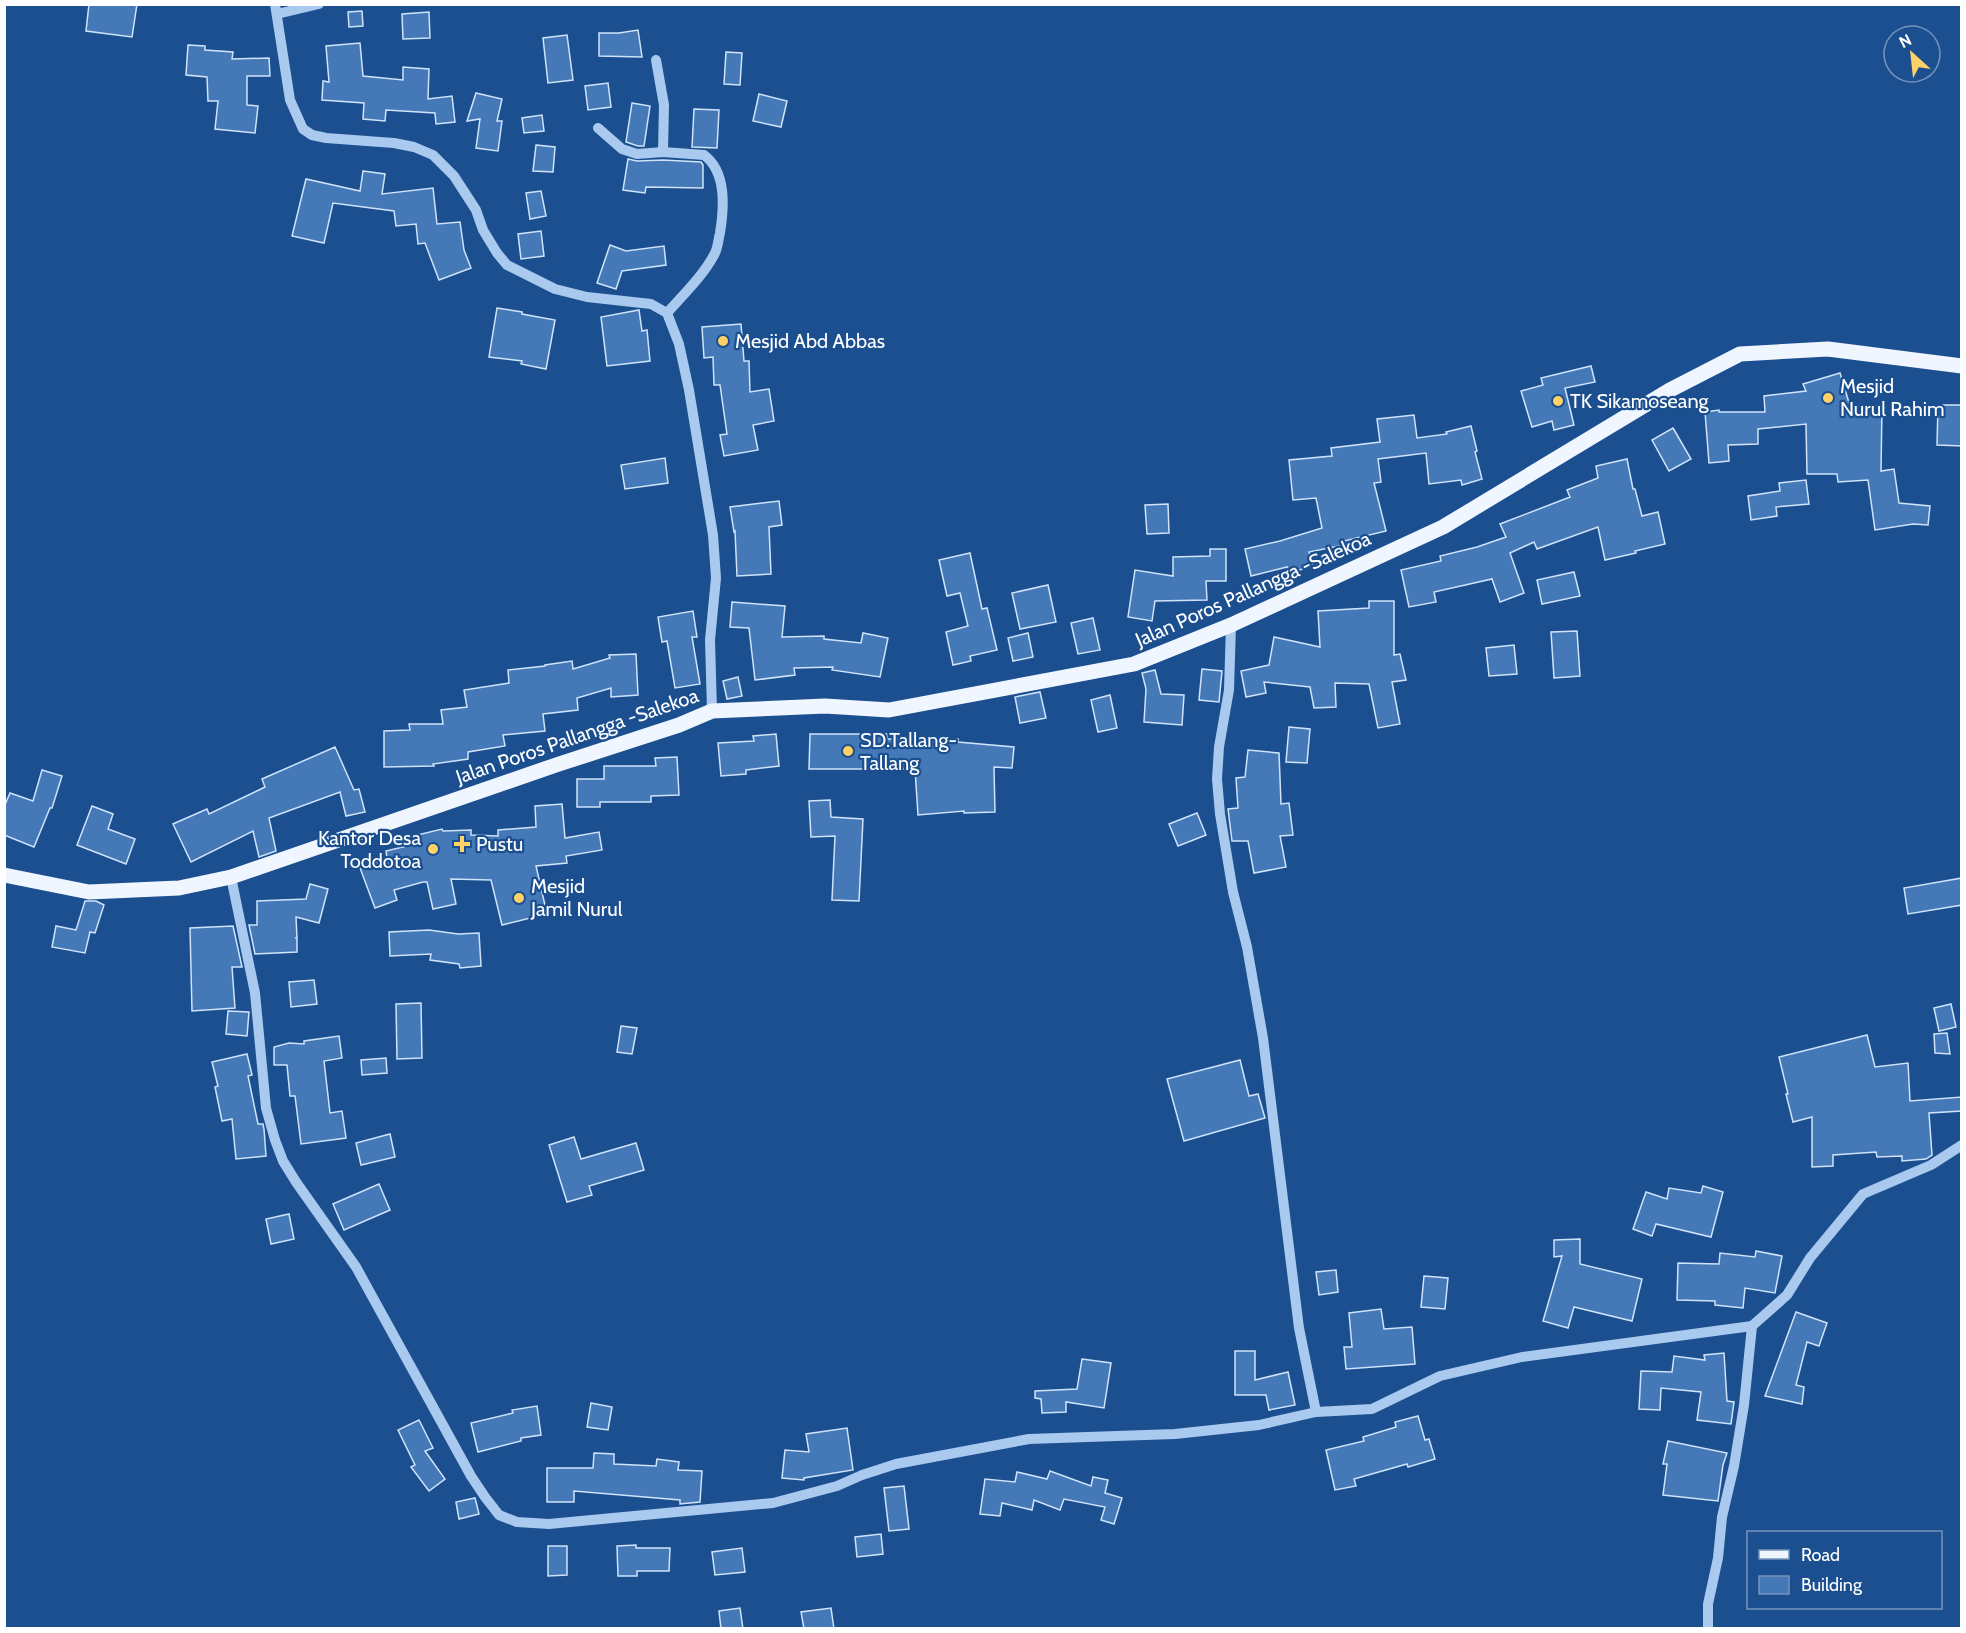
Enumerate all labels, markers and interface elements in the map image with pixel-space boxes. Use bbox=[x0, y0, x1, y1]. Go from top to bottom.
north arrow bbox=[1882, 24, 1942, 84]
text: N bbox=[1896, 30, 1915, 52]
place label: Mesjid Abd Abbas bbox=[735, 329, 885, 353]
marker: Mesjid Abd Abbas bbox=[716, 334, 730, 348]
place label: Mesjid Nurul Rahim bbox=[1840, 374, 1945, 421]
place label: TK Sikamoseang bbox=[1570, 389, 1710, 413]
marker: Mesjid Nurul Rahim bbox=[1821, 391, 1835, 405]
marker: TK Sikamoseang bbox=[1551, 394, 1565, 408]
street label: Jalan Poros Pallangga -Salekoa bbox=[1131, 526, 1375, 652]
street label: Jalan Poros Pallangga -Salekoa bbox=[452, 683, 702, 789]
place label: SD.Tallang- Tallang bbox=[860, 728, 957, 775]
marker: SD.Tallang- Tallang bbox=[841, 744, 855, 758]
place label: Kantor Desa Toddotoa bbox=[318, 826, 421, 873]
place label: Pustu bbox=[476, 832, 523, 856]
marker: Pustu bbox=[453, 835, 471, 853]
marker: Kantor Desa Toddotoa bbox=[426, 842, 440, 856]
place label: Mesjid Jamil Nurul bbox=[530, 874, 623, 921]
marker: Mesjid Jamil Nurul bbox=[512, 891, 526, 905]
legend bbox=[1747, 1531, 1942, 1609]
text: Road bbox=[1801, 1544, 1840, 1566]
text: Building bbox=[1801, 1574, 1863, 1596]

